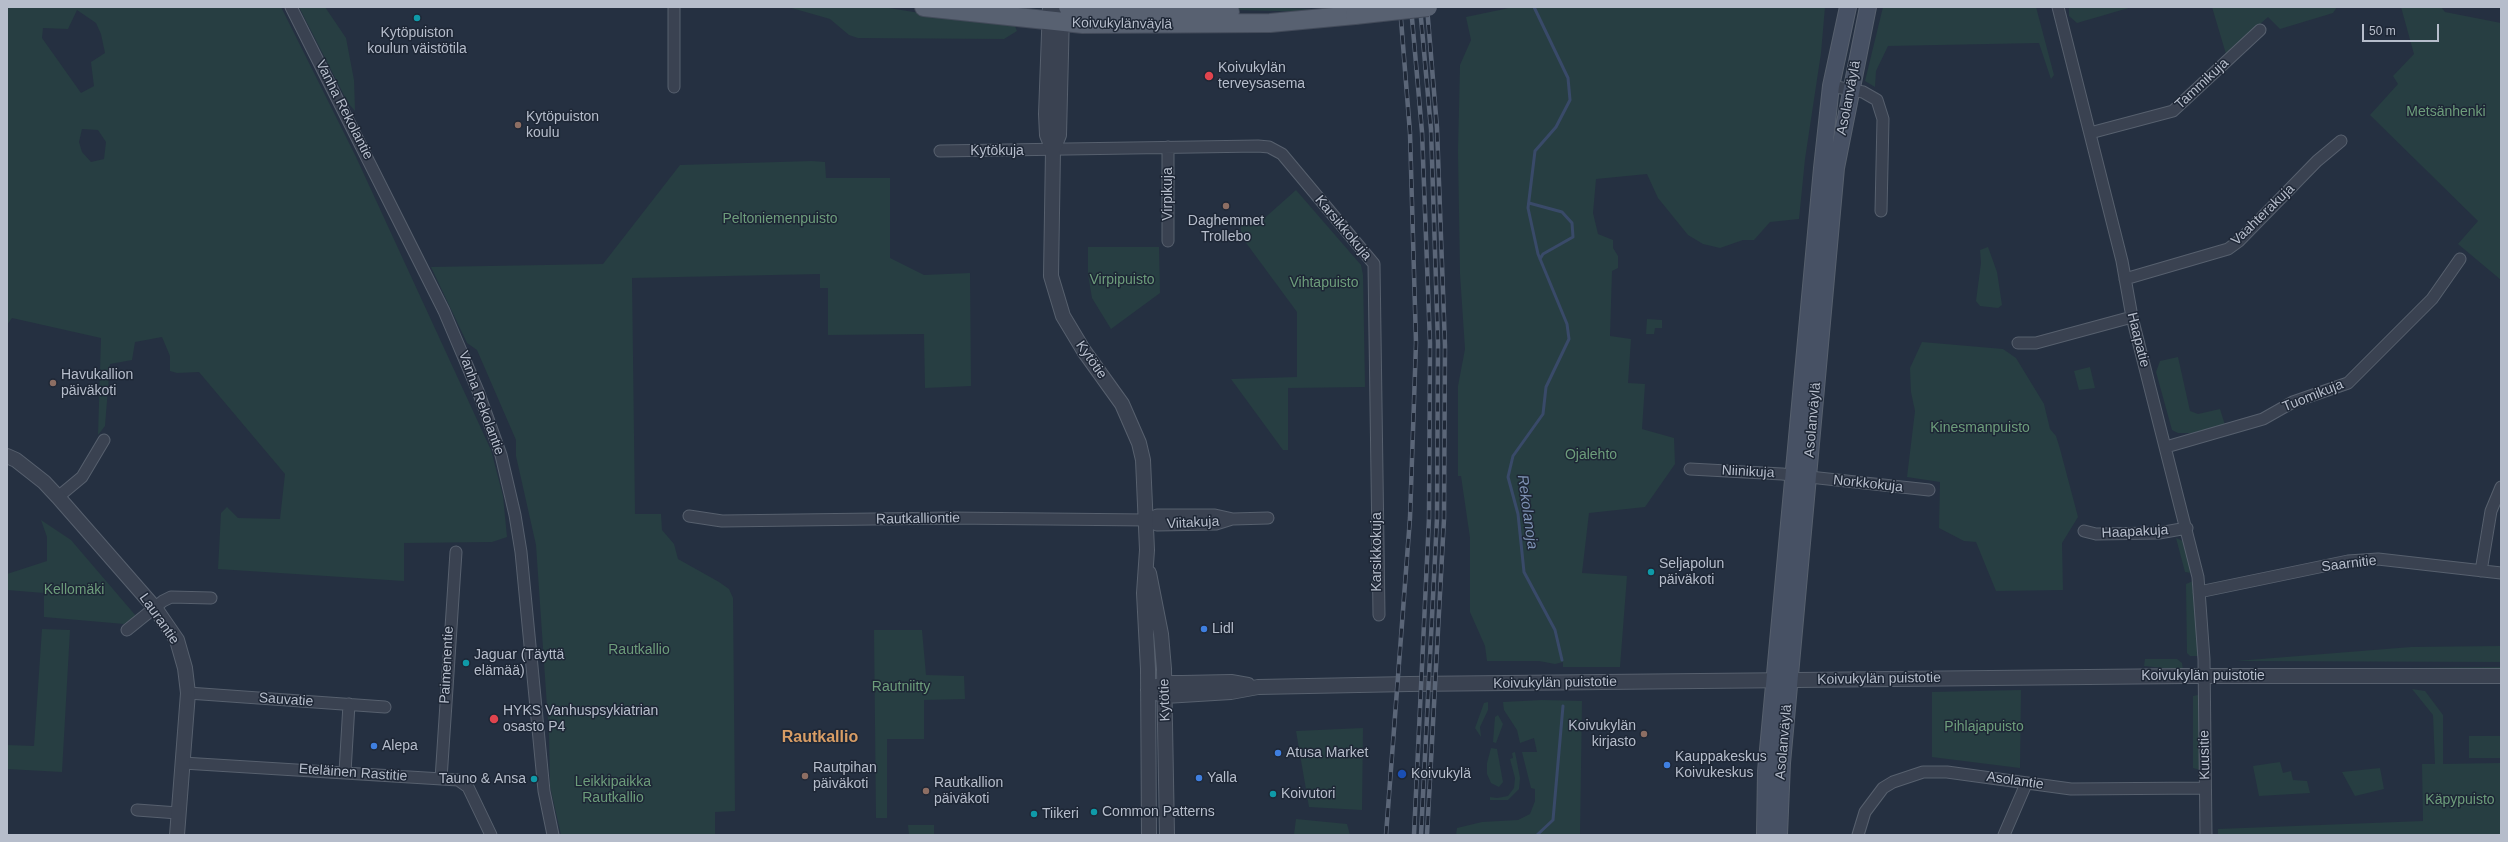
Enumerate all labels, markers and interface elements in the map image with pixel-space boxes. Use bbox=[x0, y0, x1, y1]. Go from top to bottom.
marker: Kytöpuiston koulun väistötila bbox=[412, 13, 422, 23]
street label: Koivukylänväylä bbox=[1072, 15, 1172, 33]
scale bar bbox=[2364, 16, 2441, 42]
text: 50 m bbox=[2369, 24, 2396, 38]
place label: Kytöpuiston koulun väistötila bbox=[367, 25, 467, 58]
street label: Tammikuja bbox=[2172, 55, 2232, 113]
street label: Vanha Rekolantie bbox=[312, 57, 376, 163]
street label: Asolanväylä bbox=[1834, 59, 1864, 137]
place label: Koivukylän terveysasema bbox=[1218, 60, 1305, 92]
marker: Koivukylän terveysasema bbox=[1203, 70, 1215, 82]
park label: Metsänhenki bbox=[2406, 104, 2486, 120]
place label: Kytöpuiston koulu bbox=[526, 109, 599, 142]
marker: Kytöpuiston koulu bbox=[513, 120, 523, 130]
street label: Kytökuja bbox=[970, 143, 1024, 159]
street label: Virpikuja bbox=[1160, 167, 1176, 221]
street label: Vaahterakuja bbox=[2228, 181, 2298, 249]
street label: Karsikkokuja bbox=[1311, 192, 1375, 264]
marker: Daghemmet Trollebo bbox=[1221, 201, 1231, 211]
park label: Peltoniemenpuisto bbox=[722, 211, 838, 227]
place label: Daghemmet Trollebo bbox=[1188, 213, 1264, 246]
park label: Virpipuisto bbox=[1089, 272, 1155, 288]
park label: Vihtapuisto bbox=[1289, 275, 1359, 291]
street label: Haapatie bbox=[2123, 311, 2153, 369]
street label: Kytötie bbox=[1072, 338, 1110, 382]
street label: Vanha Rekolantie bbox=[454, 349, 508, 457]
place label: Havukallion päiväkoti bbox=[61, 367, 133, 400]
street label: Tuomikuja bbox=[2280, 376, 2346, 416]
marker: Havukallion päiväkoti bbox=[48, 378, 58, 388]
street label: Asolanväylä bbox=[1801, 382, 1825, 458]
park label: Kinesmanpuisto bbox=[1930, 420, 2030, 436]
park label: Ojalehto bbox=[1565, 447, 1617, 463]
street label: Niinikuja bbox=[1721, 462, 1775, 482]
street label: Norkkokuja bbox=[1832, 472, 1904, 496]
water label: Rekolanoja bbox=[1513, 474, 1541, 550]
street label: Rautkalliontie bbox=[876, 510, 960, 528]
street label: Karsikkokuja bbox=[1369, 512, 1385, 592]
street label: Viitakuja bbox=[1166, 513, 1220, 533]
street label: Haapakuja bbox=[2101, 522, 2169, 542]
street label: Saarnitie bbox=[2321, 552, 2377, 576]
place label: Seljapolun päiväkoti bbox=[1659, 556, 1724, 588]
marker: Seljapolun päiväkoti bbox=[1646, 567, 1656, 577]
park label: Kellomäki bbox=[44, 582, 104, 598]
street label: Laurantie bbox=[135, 590, 183, 648]
place label: Lidl bbox=[1212, 621, 1234, 637]
marker: Lidl bbox=[1199, 624, 1209, 634]
street label: Paimenentie bbox=[437, 626, 457, 704]
park label: Rautkallio bbox=[608, 642, 670, 658]
place label: Jaguar (Täyttä elämää) bbox=[474, 647, 564, 680]
marker: Jaguar (Täyttä elämää) bbox=[461, 658, 471, 668]
street label: Koivukylän puistotie bbox=[2141, 668, 2265, 684]
street label: Koivukylän puistotie bbox=[1817, 670, 1941, 688]
street label: Koivukylän puistotie bbox=[1493, 674, 1617, 692]
street label: Kytötie bbox=[1156, 678, 1174, 722]
park label: Rautniitty bbox=[872, 679, 930, 695]
street label: Sauvatie bbox=[258, 690, 314, 710]
place label: HYKS Vanhuspsykiatrian osasto P4 bbox=[503, 703, 658, 736]
street label: Asolanväylä bbox=[1772, 704, 1796, 780]
marker: HYKS Vanhuspsykiatrian osasto P4 bbox=[488, 713, 500, 725]
place label: Koivukylän kirjasto bbox=[1568, 718, 1636, 750]
park label: Pihlajapuisto bbox=[1944, 719, 2024, 735]
district label: Rautkallio bbox=[782, 728, 858, 748]
marker: Koivukylän kirjasto bbox=[1639, 729, 1649, 739]
street label: Kuusitie bbox=[2196, 730, 2214, 780]
place label: Alepa bbox=[382, 738, 418, 754]
marker: Alepa bbox=[369, 741, 379, 751]
place label: Atusa Market bbox=[1286, 745, 1368, 761]
marker: Atusa Market bbox=[1273, 748, 1283, 758]
place label: Kauppakeskus Koivukeskus bbox=[1675, 749, 1767, 782]
place label: Rautpihan päiväkoti bbox=[813, 760, 877, 792]
marker: Kauppakeskus Koivukeskus bbox=[1662, 760, 1672, 770]
street label: Eteläinen Rastitie bbox=[298, 761, 408, 785]
place label: Koivukylä bbox=[1411, 766, 1471, 782]
marker: Koivukylä bbox=[1396, 768, 1408, 780]
street label: Asolantie bbox=[1985, 769, 2045, 793]
place label: Yalla bbox=[1207, 770, 1237, 786]
place label: Tauno & Ansa bbox=[439, 771, 526, 787]
marker: Rautpihan päiväkoti bbox=[800, 771, 810, 781]
marker: Yalla bbox=[1194, 773, 1204, 783]
marker: Tauno & Ansa bbox=[529, 774, 539, 784]
park label: Leikkipaikka Rautkallio bbox=[575, 774, 651, 806]
place label: Rautkallion päiväkoti bbox=[934, 775, 1003, 808]
marker: Rautkallion päiväkoti bbox=[921, 786, 931, 796]
place label: Koivutori bbox=[1281, 786, 1335, 802]
marker: Koivutori bbox=[1268, 789, 1278, 799]
park label: Käpypuisto bbox=[2425, 792, 2495, 808]
place label: Common Patterns bbox=[1102, 804, 1215, 820]
place label: Tiikeri bbox=[1042, 806, 1079, 822]
marker: Common Patterns bbox=[1089, 807, 1099, 817]
marker: Tiikeri bbox=[1029, 809, 1039, 819]

